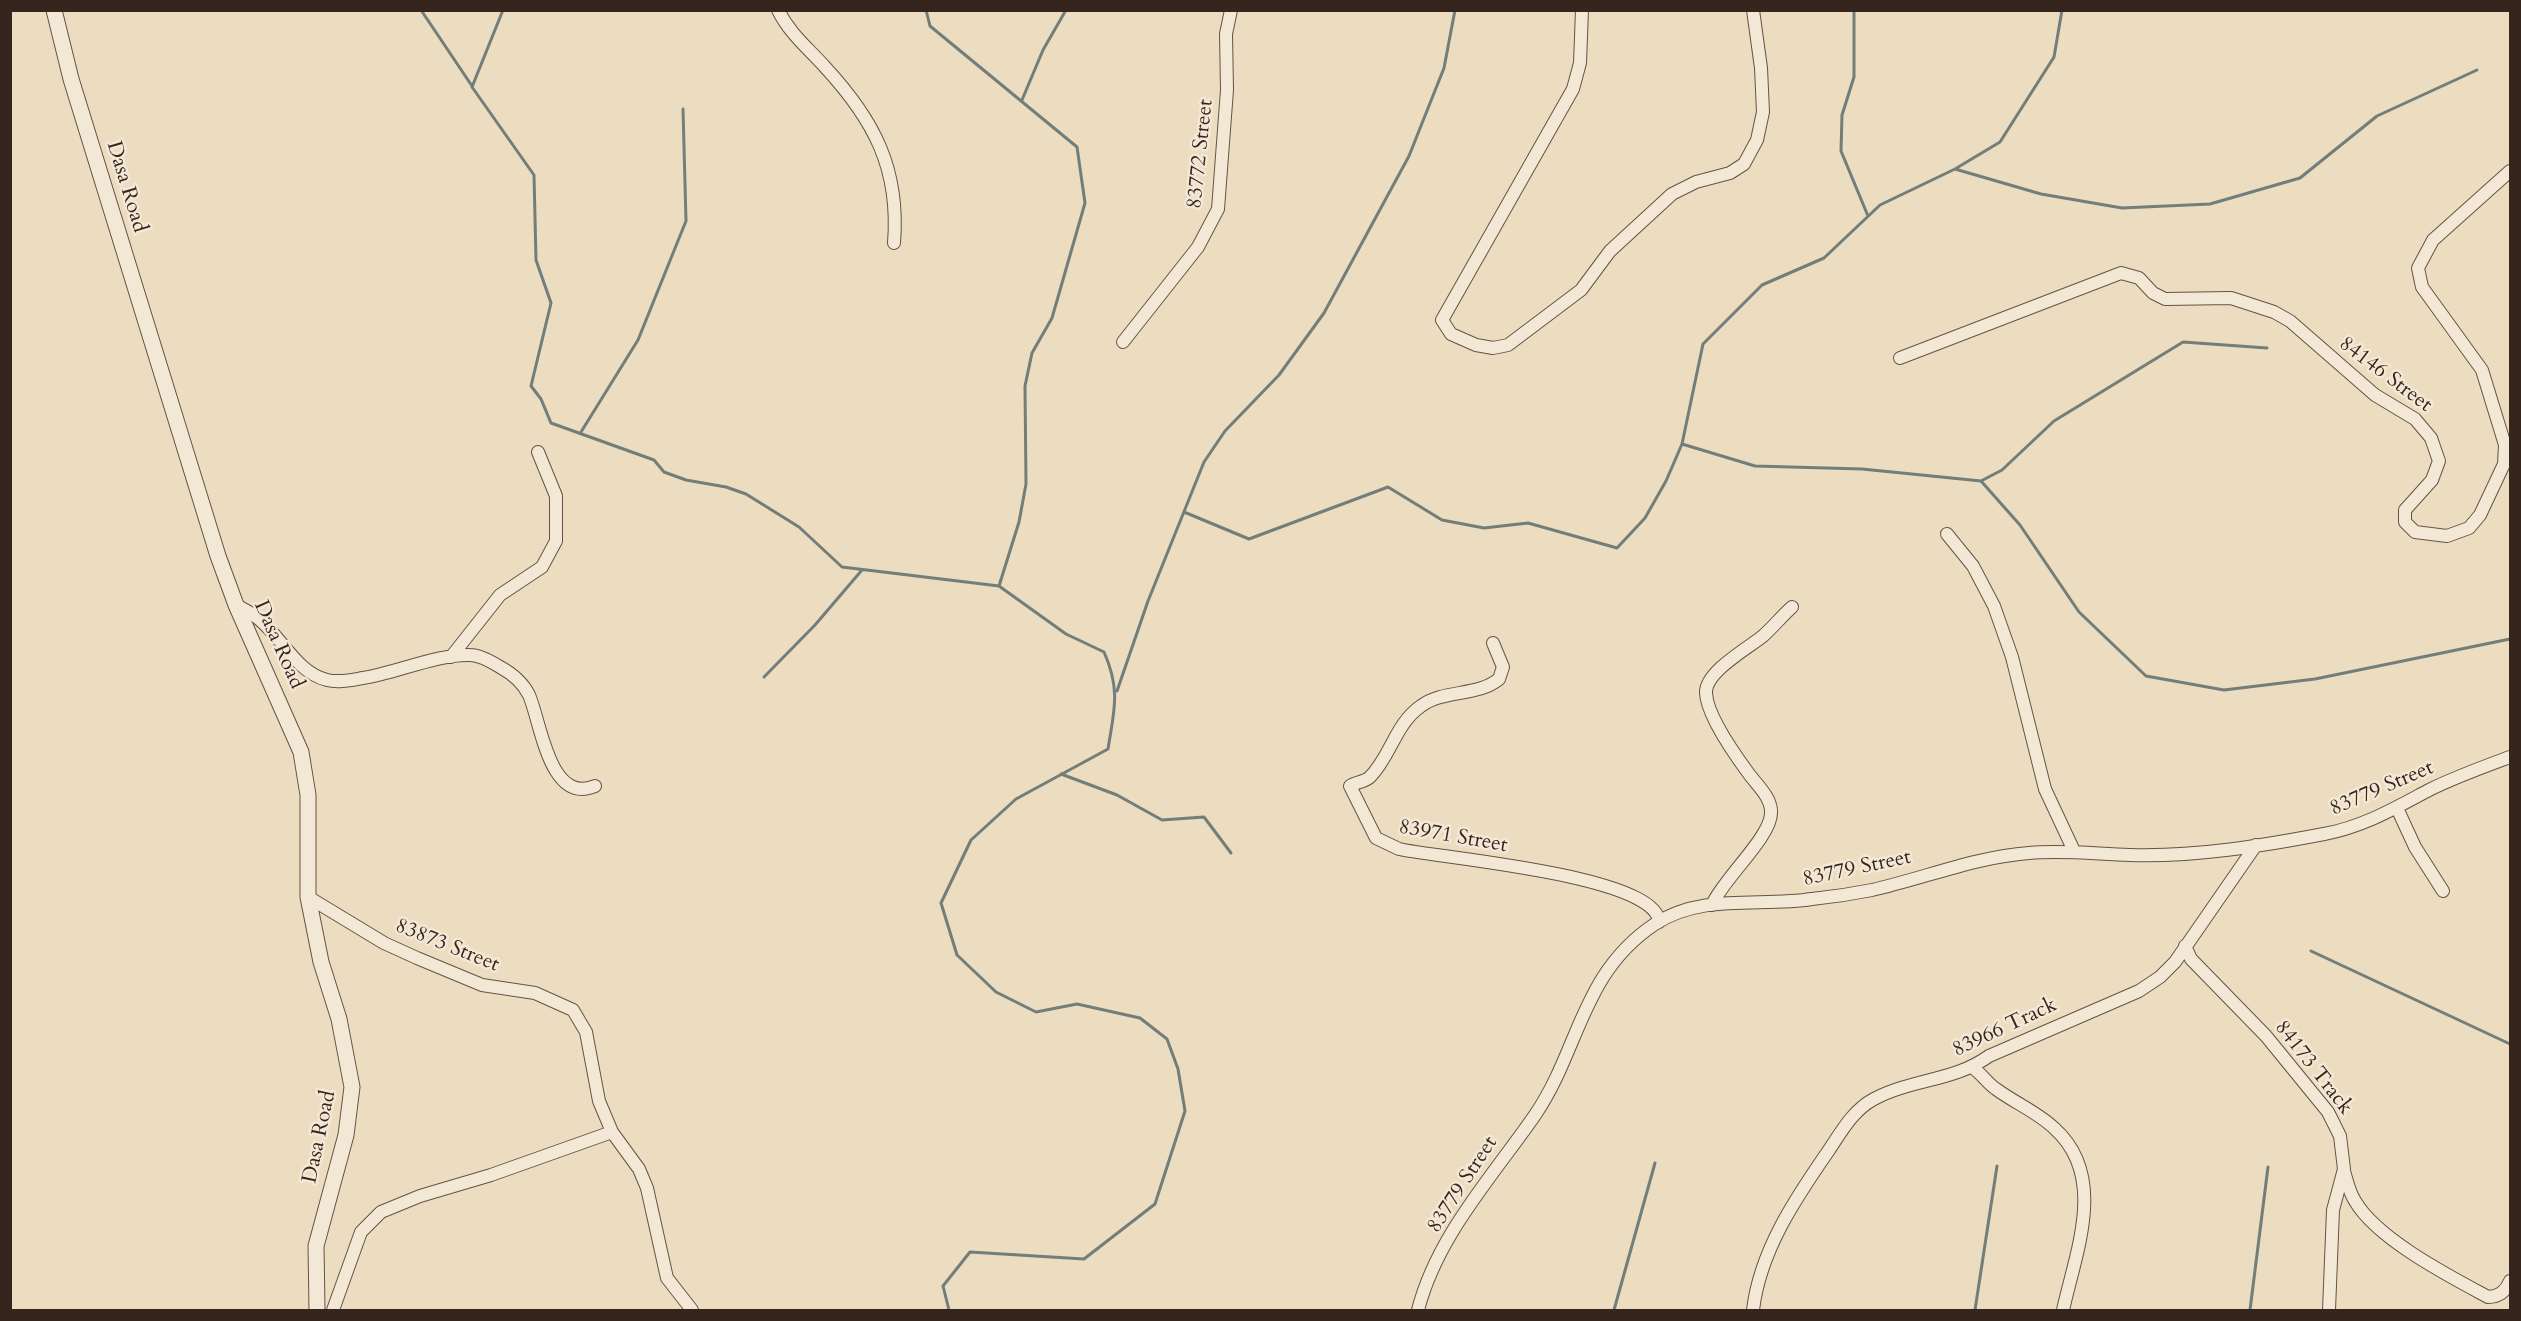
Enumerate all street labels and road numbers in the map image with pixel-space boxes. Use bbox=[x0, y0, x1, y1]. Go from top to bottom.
street label: 83772 Street bbox=[1183, 98, 1219, 210]
street label: Dasa Road bbox=[100, 138, 152, 236]
street label: 84146 Street bbox=[2334, 332, 2436, 418]
street label: Dasa Road bbox=[247, 597, 309, 693]
street label: 83779 Street bbox=[2326, 756, 2438, 822]
street label: 83971 Street bbox=[1397, 815, 1509, 859]
street label: 83779 Street bbox=[1801, 845, 1913, 893]
street label: 83873 Street bbox=[391, 914, 503, 978]
street label: 83966 Track bbox=[1949, 993, 2061, 1063]
street label: 84173 Track bbox=[2268, 1016, 2358, 1120]
street label: Dasa Road bbox=[298, 1088, 342, 1186]
street label: 83779 Street bbox=[1422, 1132, 1504, 1238]

